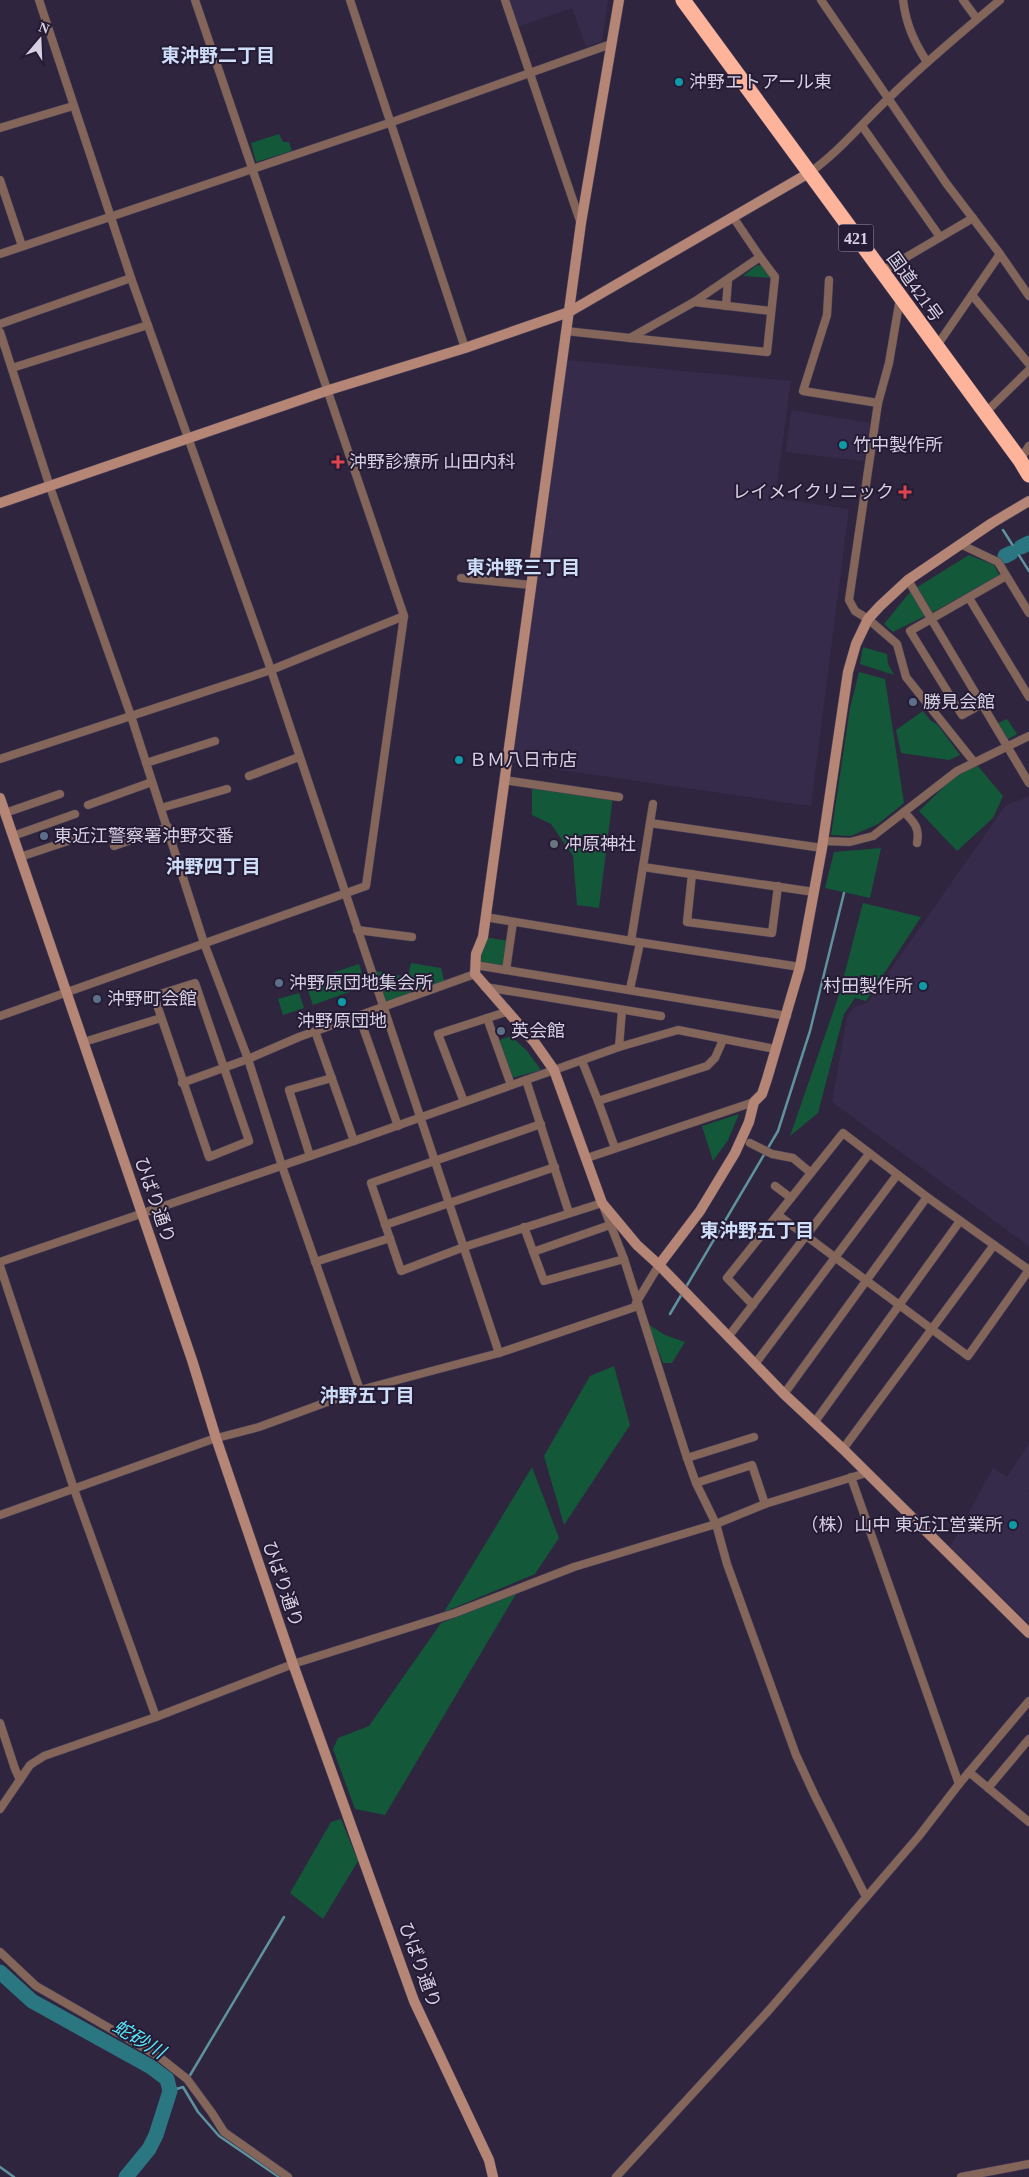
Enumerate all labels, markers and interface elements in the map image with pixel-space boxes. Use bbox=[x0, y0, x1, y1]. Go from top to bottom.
north arrow bbox=[15, 15, 65, 65]
text: N bbox=[37, 19, 51, 37]
district label: 東沖野二丁目 bbox=[161, 45, 275, 66]
place label: 沖野エトアール東 bbox=[689, 72, 832, 92]
marker: 沖野エトアール東 bbox=[673, 76, 685, 88]
road number: 421 bbox=[838, 224, 874, 252]
street label: 国道421号 bbox=[883, 248, 947, 326]
place label: 竹中製作所 bbox=[853, 435, 943, 455]
marker: 竹中製作所 bbox=[837, 439, 849, 451]
place label: 沖野診療所 山田内科 bbox=[349, 452, 516, 472]
marker: 沖野診療所 山田内科 bbox=[331, 455, 345, 469]
place label: レイメイクリニック bbox=[732, 482, 894, 502]
marker: レイメイクリニック bbox=[898, 485, 912, 499]
district label: 東沖野三丁目 bbox=[466, 557, 580, 578]
place label: 勝見会館 bbox=[923, 692, 995, 712]
marker: 勝見会館 bbox=[907, 696, 919, 708]
place label: ＢＭ八日市店 bbox=[469, 750, 577, 770]
marker: ＢＭ八日市店 bbox=[453, 754, 465, 766]
place label: 東近江警察署沖野交番 bbox=[54, 826, 234, 846]
marker: 東近江警察署沖野交番 bbox=[38, 830, 50, 842]
place label: 冲原神社 bbox=[564, 834, 636, 854]
marker: 冲原神社 bbox=[548, 838, 560, 850]
district label: 沖野四丁目 bbox=[165, 856, 261, 877]
place label: 沖野原団地集会所 bbox=[289, 973, 433, 993]
place label: 村田製作所 bbox=[823, 976, 913, 996]
marker: 沖野原団地集会所 bbox=[273, 977, 285, 989]
marker: 村田製作所 bbox=[917, 980, 929, 992]
place label: 沖野町会館 bbox=[107, 989, 197, 1009]
marker: 沖野町会館 bbox=[91, 993, 103, 1005]
marker: 沖野原団地 bbox=[336, 996, 348, 1008]
place label: 沖野原団地 bbox=[297, 1011, 387, 1031]
place label: 英会館 bbox=[511, 1021, 565, 1041]
marker: 英会館 bbox=[495, 1025, 507, 1037]
street label: ひばり通り bbox=[131, 1154, 179, 1246]
district label: 東沖野五丁目 bbox=[700, 1220, 814, 1241]
district label: 沖野五丁目 bbox=[319, 1385, 415, 1406]
place label: （株）山中 東近江営業所 bbox=[801, 1515, 1003, 1535]
marker: （株）山中 東近江営業所 bbox=[1007, 1519, 1019, 1531]
street label: ひばり通り bbox=[259, 1538, 307, 1630]
street label: ひばり通り bbox=[395, 1919, 445, 2011]
water label: 蛇砂川 bbox=[109, 2015, 171, 2064]

